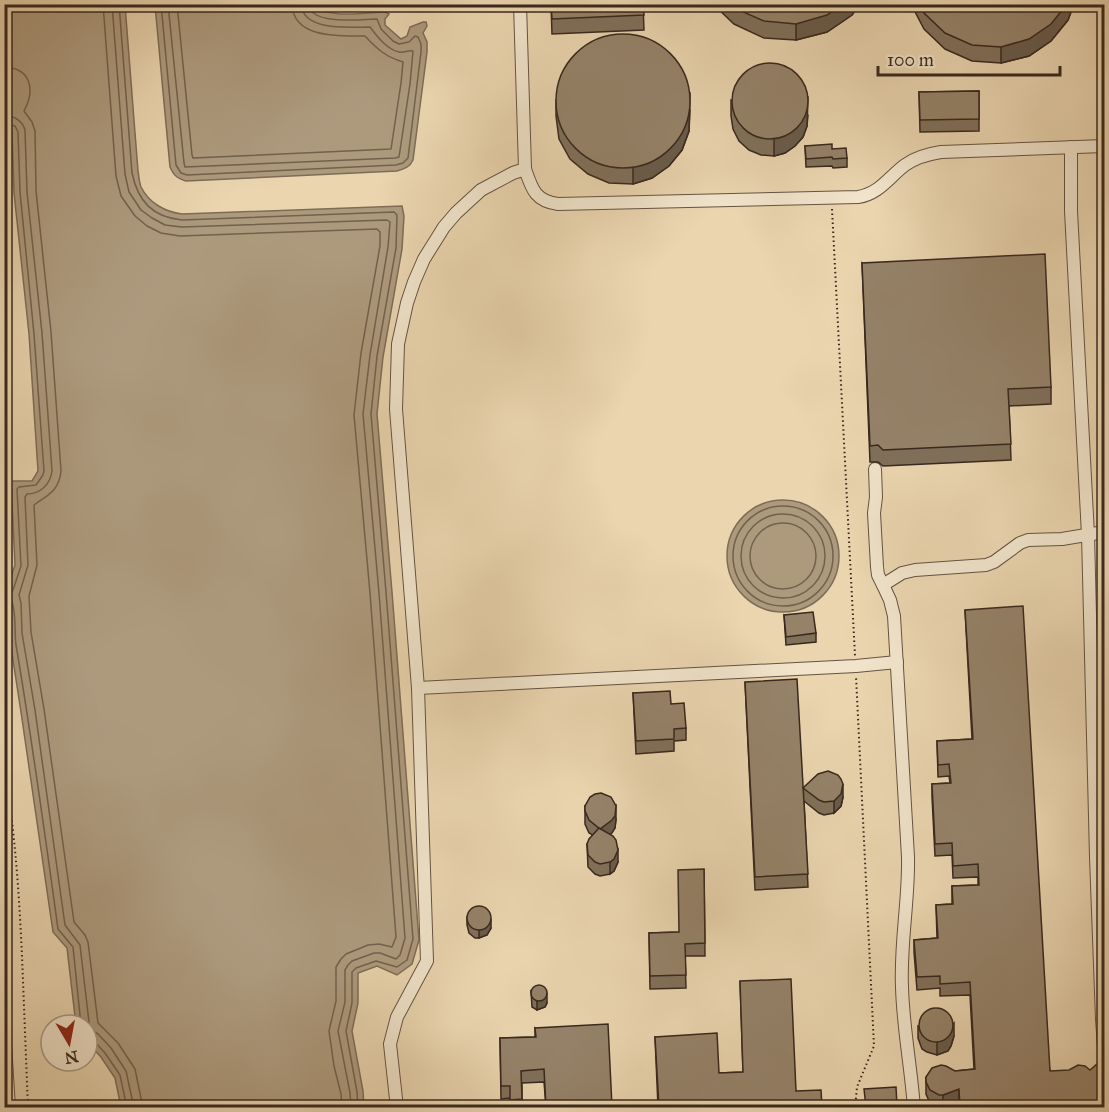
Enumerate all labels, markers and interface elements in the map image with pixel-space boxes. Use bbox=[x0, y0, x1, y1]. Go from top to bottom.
scale bar bbox=[878, 39, 1060, 77]
text: 100 m bbox=[887, 49, 934, 71]
north arrow bbox=[39, 1013, 99, 1073]
text: N bbox=[63, 1047, 80, 1068]

